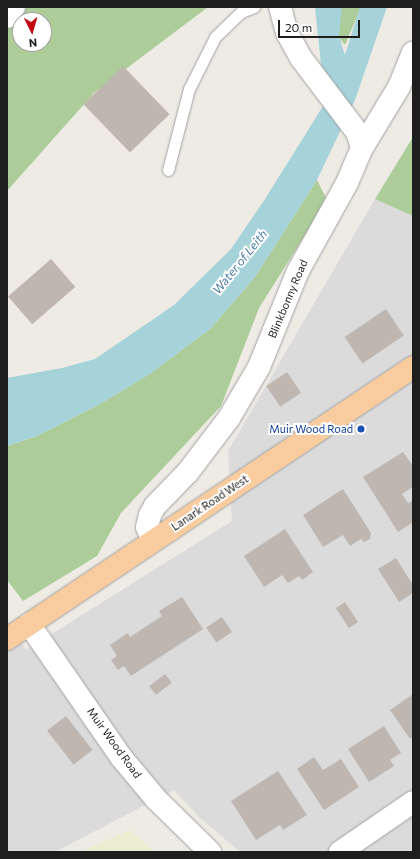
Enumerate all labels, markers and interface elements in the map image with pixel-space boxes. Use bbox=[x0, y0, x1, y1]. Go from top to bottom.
north arrow bbox=[12, 12, 52, 52]
scale bar bbox=[280, 12, 362, 38]
text: 20 m bbox=[285, 20, 312, 34]
text: N bbox=[28, 37, 38, 50]
water label: Water of Leith bbox=[210, 227, 270, 297]
street label: Blinkbonny Road bbox=[266, 258, 310, 340]
place label: Muir Wood Road bbox=[269, 422, 353, 436]
marker: Muir Wood Road bbox=[356, 424, 366, 434]
street label: Lanark Road West bbox=[169, 472, 251, 534]
street label: Muir Wood Road bbox=[84, 705, 144, 781]

